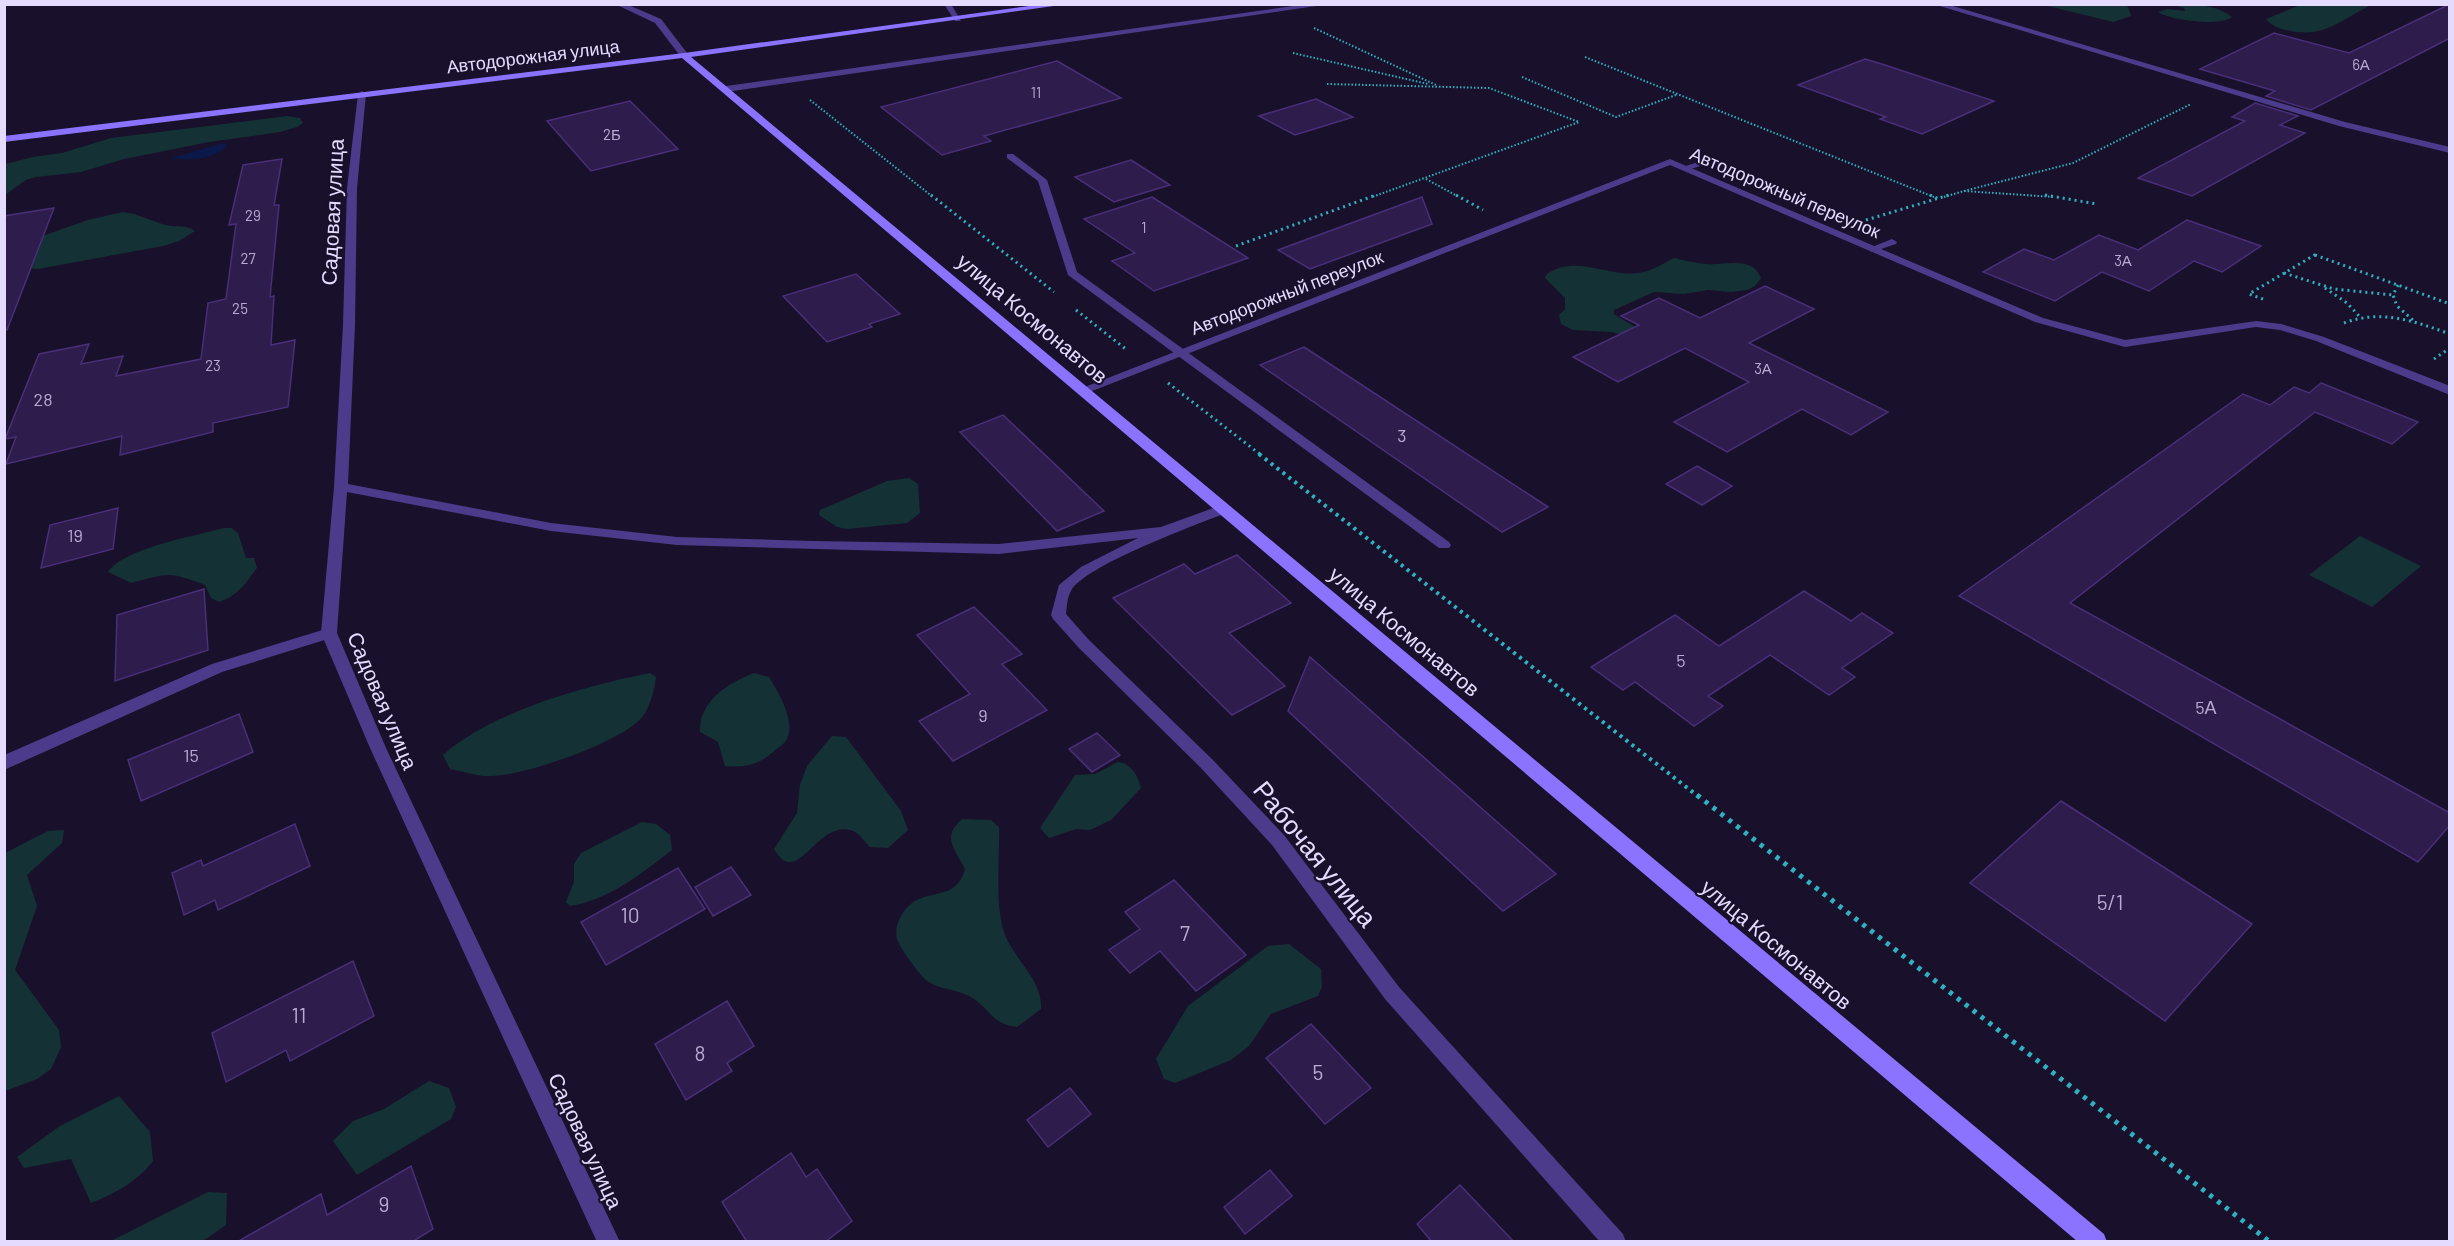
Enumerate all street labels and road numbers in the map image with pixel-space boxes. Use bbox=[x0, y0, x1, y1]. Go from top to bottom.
street label: Автодорожная улица bbox=[445, 34, 622, 78]
street label: Садовая улица bbox=[315, 138, 348, 286]
street label: Автодорожный переулок bbox=[1687, 142, 1884, 242]
street label: Автодорожный переулок bbox=[1187, 245, 1386, 339]
street label: улица Космонавтов bbox=[953, 248, 1113, 388]
street label: улица Космонавтов bbox=[1325, 561, 1485, 701]
street label: Садовая улица bbox=[343, 628, 424, 773]
street label: Рабочая улица bbox=[1248, 774, 1385, 933]
street label: улица Космонавтов bbox=[1697, 874, 1857, 1014]
street label: Садовая улица bbox=[544, 1069, 629, 1213]

